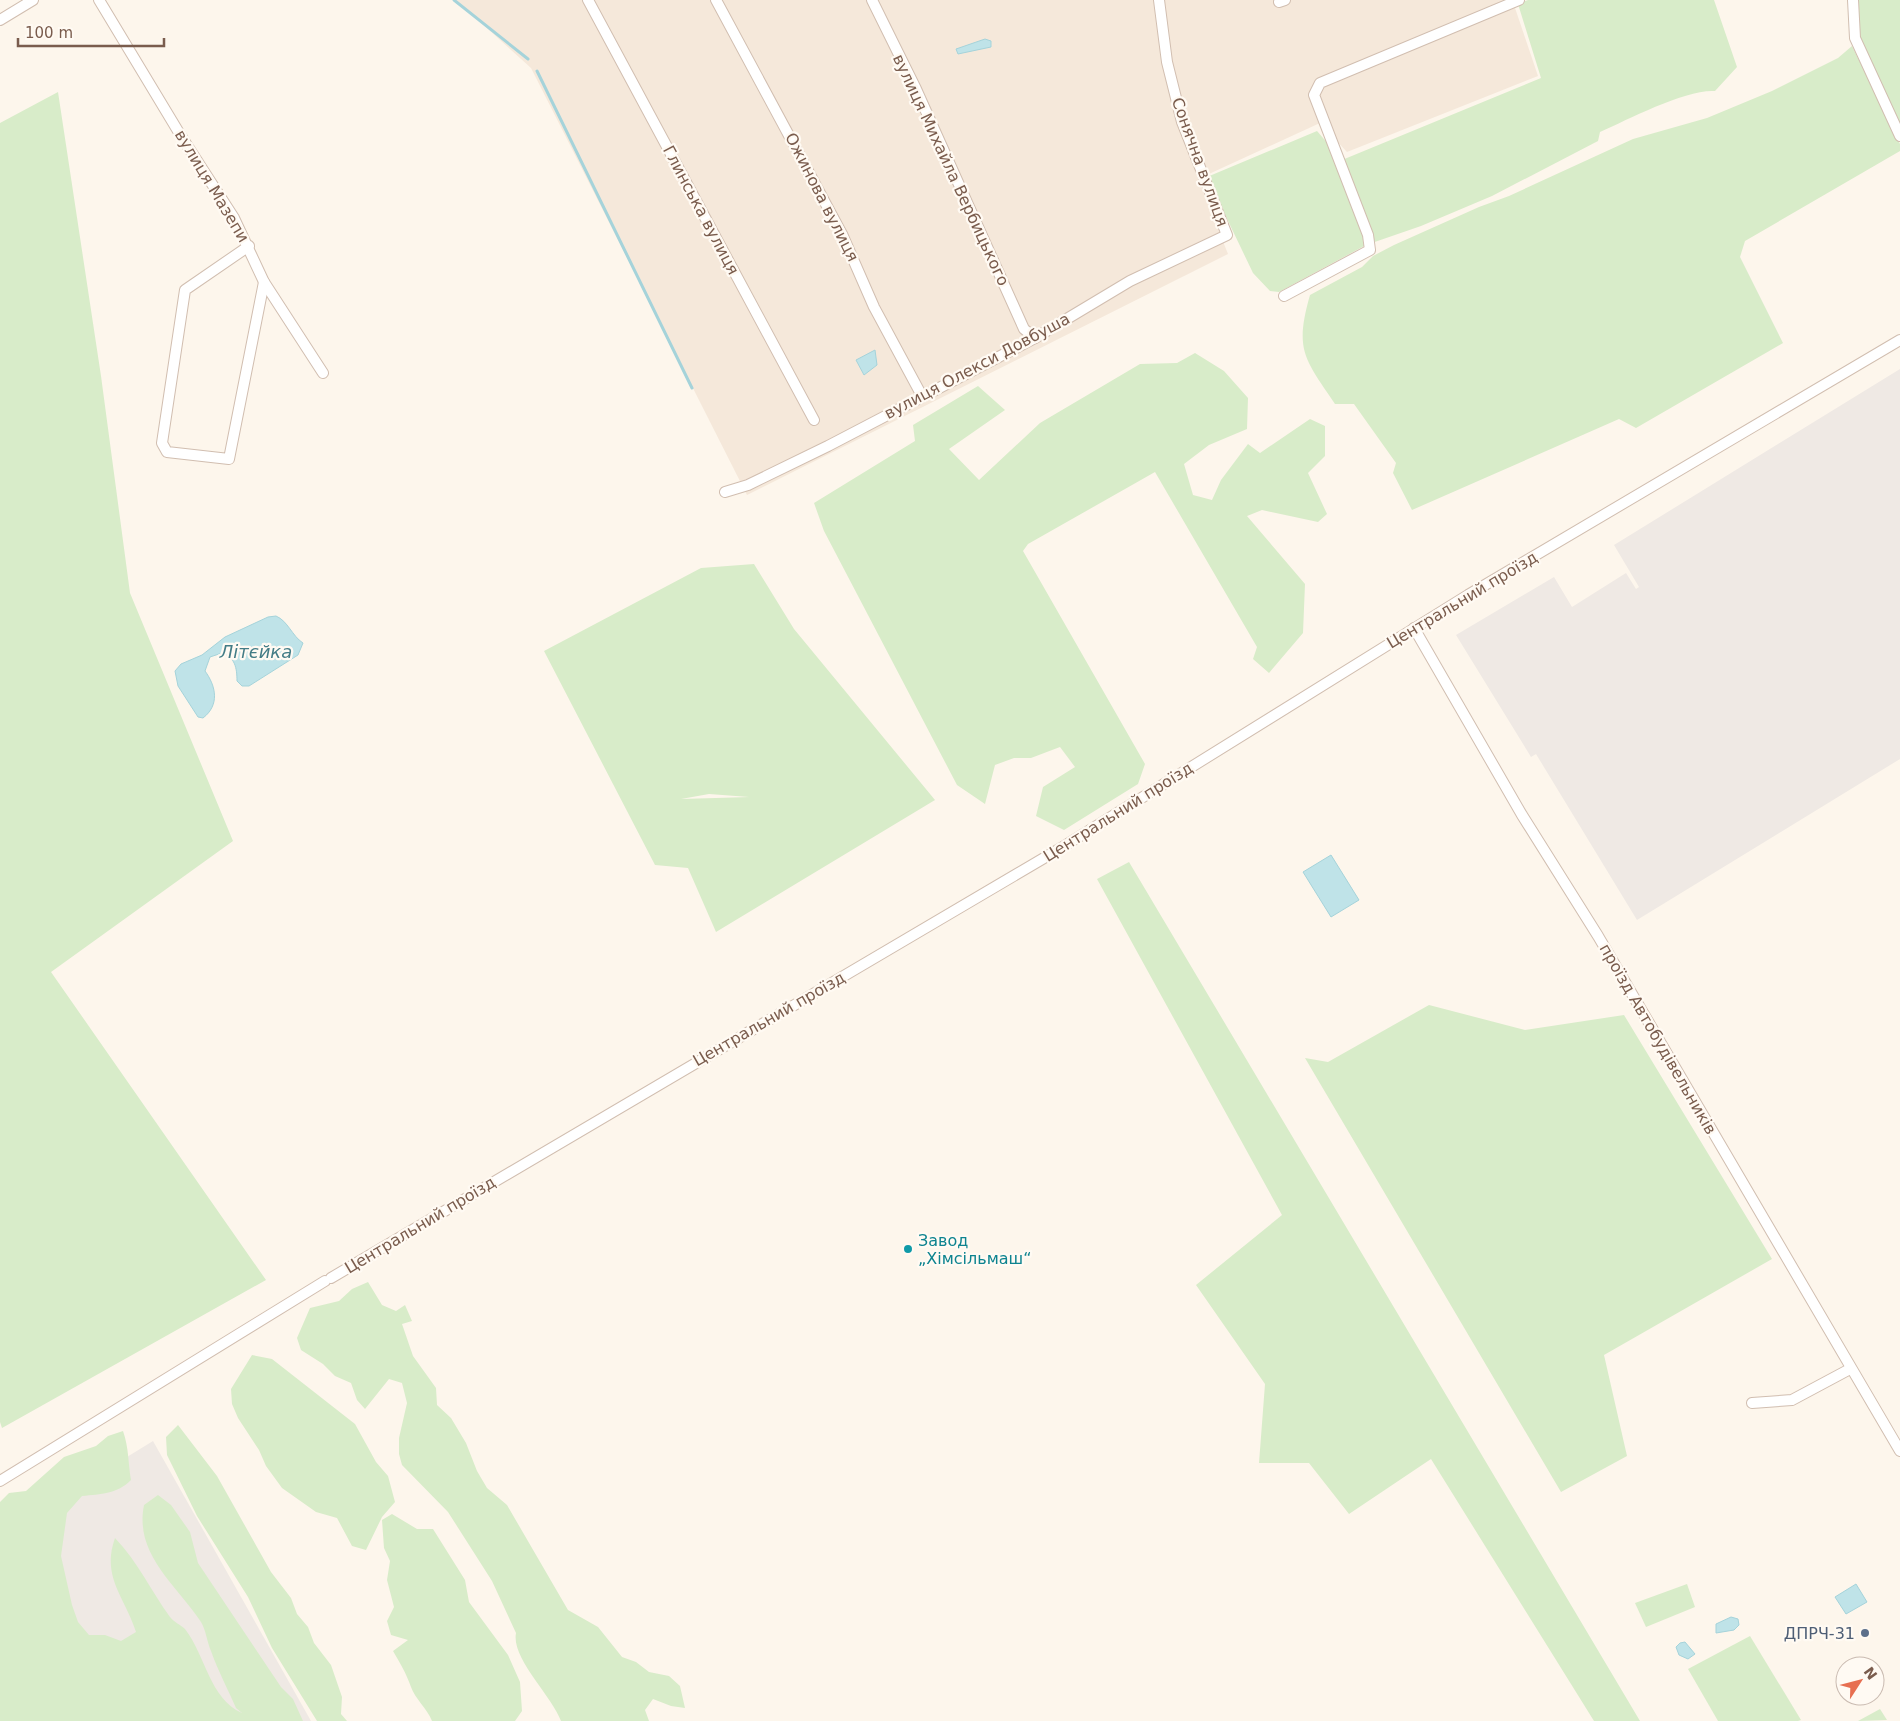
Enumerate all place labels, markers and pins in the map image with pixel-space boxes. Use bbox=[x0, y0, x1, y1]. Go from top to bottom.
place label: Завод „Хімсільмаш“ bbox=[918, 1231, 1031, 1268]
marker: Завод „Хімсільмаш“ bbox=[902, 1243, 914, 1255]
place label: ДПРЧ-31 bbox=[1784, 1624, 1855, 1643]
marker: ДПРЧ-31 bbox=[1859, 1627, 1871, 1639]

